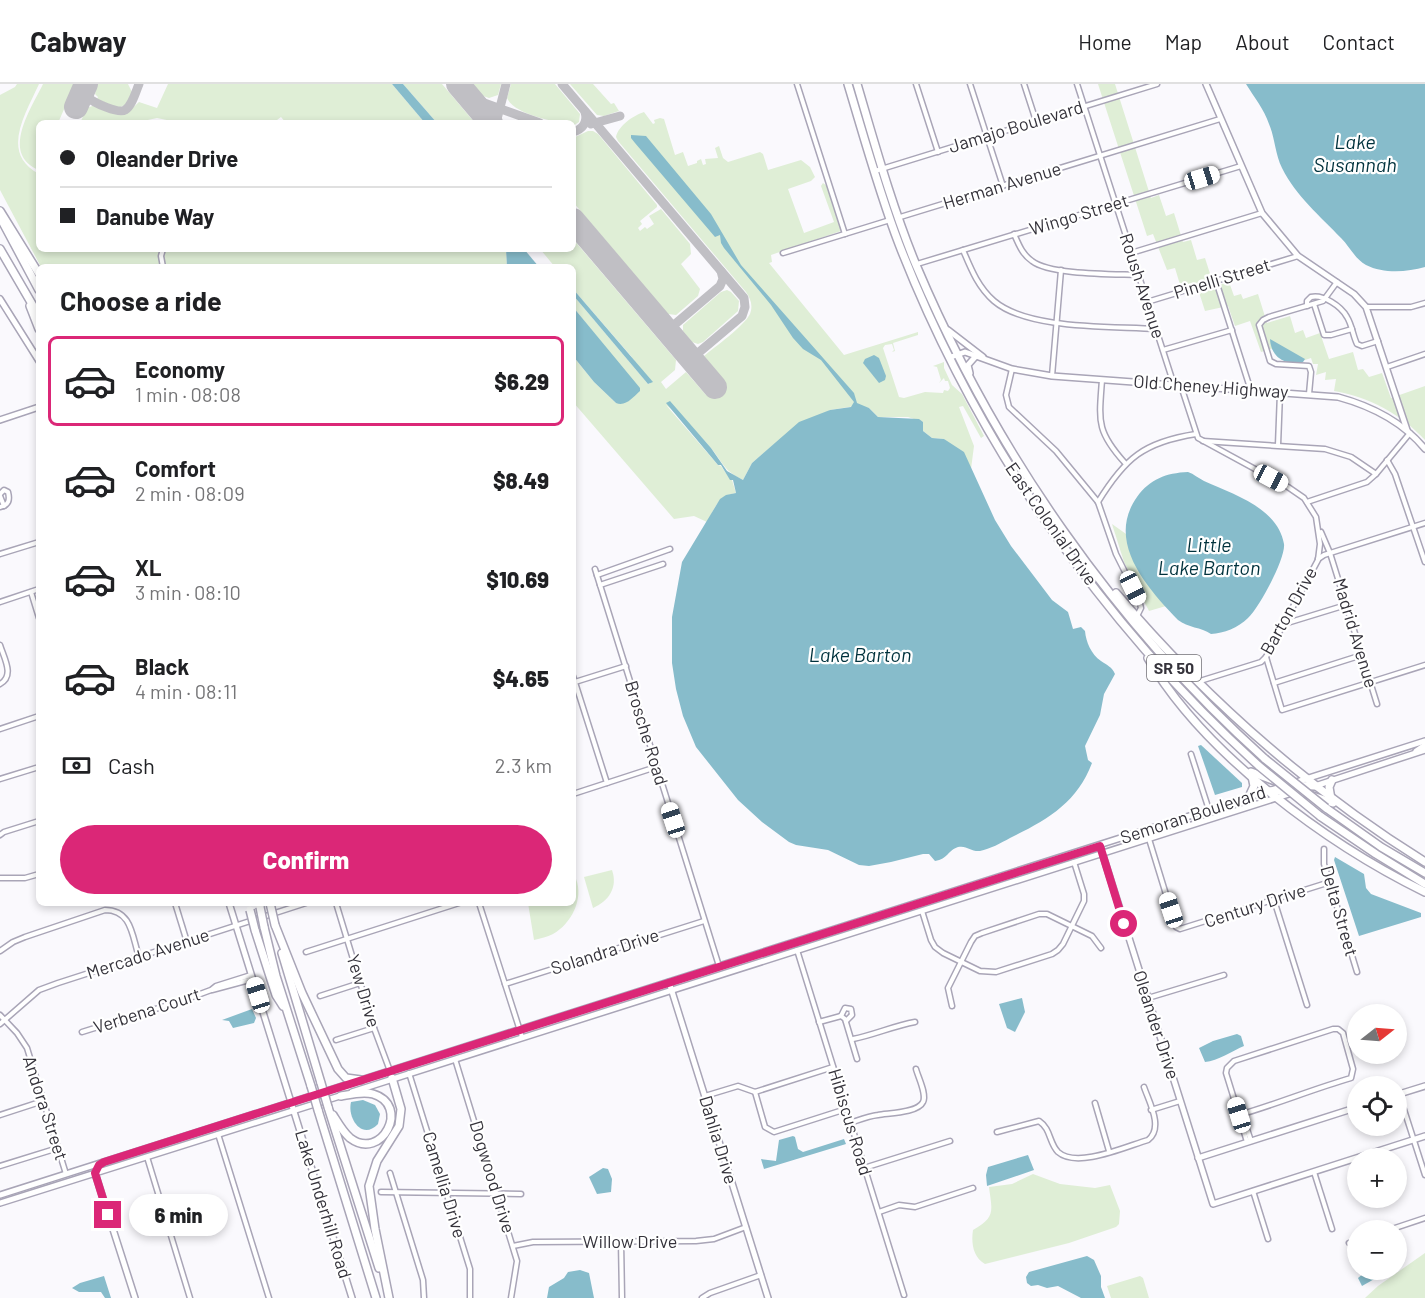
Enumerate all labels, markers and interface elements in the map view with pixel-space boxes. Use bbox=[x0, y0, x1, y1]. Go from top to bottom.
text: Cabway bbox=[30, 24, 127, 58]
text: Home bbox=[1078, 29, 1132, 54]
text: Map bbox=[1165, 29, 1202, 54]
text: About bbox=[1235, 29, 1290, 54]
text: Contact bbox=[1323, 29, 1395, 54]
street label: Jamajo Boulevard bbox=[946, 95, 1086, 157]
water label: Lake Susannah bbox=[1313, 129, 1397, 176]
text: Oleander Drive bbox=[96, 145, 238, 171]
street label: Herman Avenue bbox=[940, 157, 1064, 213]
car bbox=[1182, 164, 1222, 192]
street label: Wingo Street bbox=[1027, 189, 1131, 240]
text: Danube Way bbox=[96, 203, 214, 229]
street label: Roush Avenue bbox=[1116, 230, 1170, 341]
street label: Pinelli Street bbox=[1171, 253, 1273, 303]
text: Choose a ride bbox=[60, 284, 222, 316]
icon: car bbox=[63, 354, 117, 408]
text: Economy bbox=[135, 356, 225, 382]
text: $6.29 bbox=[494, 368, 549, 394]
street label: Old Cheney Highway bbox=[1133, 370, 1289, 402]
text: 1 min · 08:08 bbox=[135, 382, 241, 406]
icon: car bbox=[63, 453, 117, 507]
text: Comfort bbox=[135, 455, 216, 481]
street label: East Colonial Drive bbox=[1001, 458, 1102, 589]
car bbox=[1251, 462, 1291, 494]
text: $8.49 bbox=[493, 467, 549, 493]
text: 2 min · 08:09 bbox=[135, 481, 245, 505]
water label: Little Lake Barton bbox=[1158, 532, 1260, 579]
icon: car bbox=[63, 552, 117, 606]
text: XL bbox=[135, 554, 161, 580]
street label: Barton Drive bbox=[1255, 563, 1321, 658]
text: $10.69 bbox=[486, 566, 549, 592]
car bbox=[1117, 568, 1149, 608]
street label: Madrid Avenue bbox=[1329, 575, 1383, 690]
text: 3 min · 08:10 bbox=[135, 580, 241, 604]
water label: Lake Barton bbox=[809, 642, 911, 666]
icon: car bbox=[63, 651, 117, 705]
text: Black bbox=[135, 653, 189, 679]
road number: SR 50 bbox=[1147, 655, 1201, 681]
text: $4.65 bbox=[493, 665, 549, 691]
street label: Brosche Road bbox=[621, 678, 673, 788]
text: 4 min · 08:11 bbox=[135, 679, 237, 703]
icon: cash bbox=[60, 749, 93, 782]
text: Cash bbox=[108, 752, 155, 778]
text: 2.3 km bbox=[495, 753, 552, 777]
street label: Semoran Boulevard bbox=[1117, 780, 1268, 848]
car bbox=[659, 800, 687, 840]
button: Confirm bbox=[60, 825, 552, 894]
street label: Delta Street bbox=[1317, 863, 1363, 959]
street label: Century Drive bbox=[1201, 878, 1308, 932]
car bbox=[1157, 890, 1185, 930]
route start bbox=[1110, 910, 1137, 937]
street label: Mercado Avenue bbox=[83, 923, 212, 983]
street label: Solandra Drive bbox=[548, 923, 662, 979]
street label: Yew Drive bbox=[342, 952, 385, 1030]
street label: Oleander Drive bbox=[1129, 967, 1185, 1082]
car bbox=[244, 975, 272, 1015]
street label: Verbena Court bbox=[90, 982, 203, 1038]
north arrow bbox=[1347, 1004, 1407, 1064]
map controls bbox=[1347, 1004, 1407, 1280]
street label: Andora Street bbox=[19, 1053, 73, 1163]
street label: Hibiscus Road bbox=[824, 1066, 878, 1178]
button: locate bbox=[1347, 1076, 1407, 1136]
street label: Dahlia Drive bbox=[695, 1093, 743, 1187]
car bbox=[1225, 1095, 1253, 1135]
street label: Dogwood Drive bbox=[465, 1118, 520, 1236]
street label: Lake Underhill Road bbox=[291, 1127, 357, 1281]
street label: Camellia Drive bbox=[418, 1129, 472, 1241]
button: + bbox=[1347, 1148, 1407, 1208]
callout: 6 min bbox=[129, 1194, 228, 1236]
route end bbox=[94, 1201, 121, 1228]
text: 6 min bbox=[155, 1203, 202, 1227]
button: − bbox=[1347, 1220, 1407, 1280]
street label: Willow Drive bbox=[583, 1230, 677, 1252]

